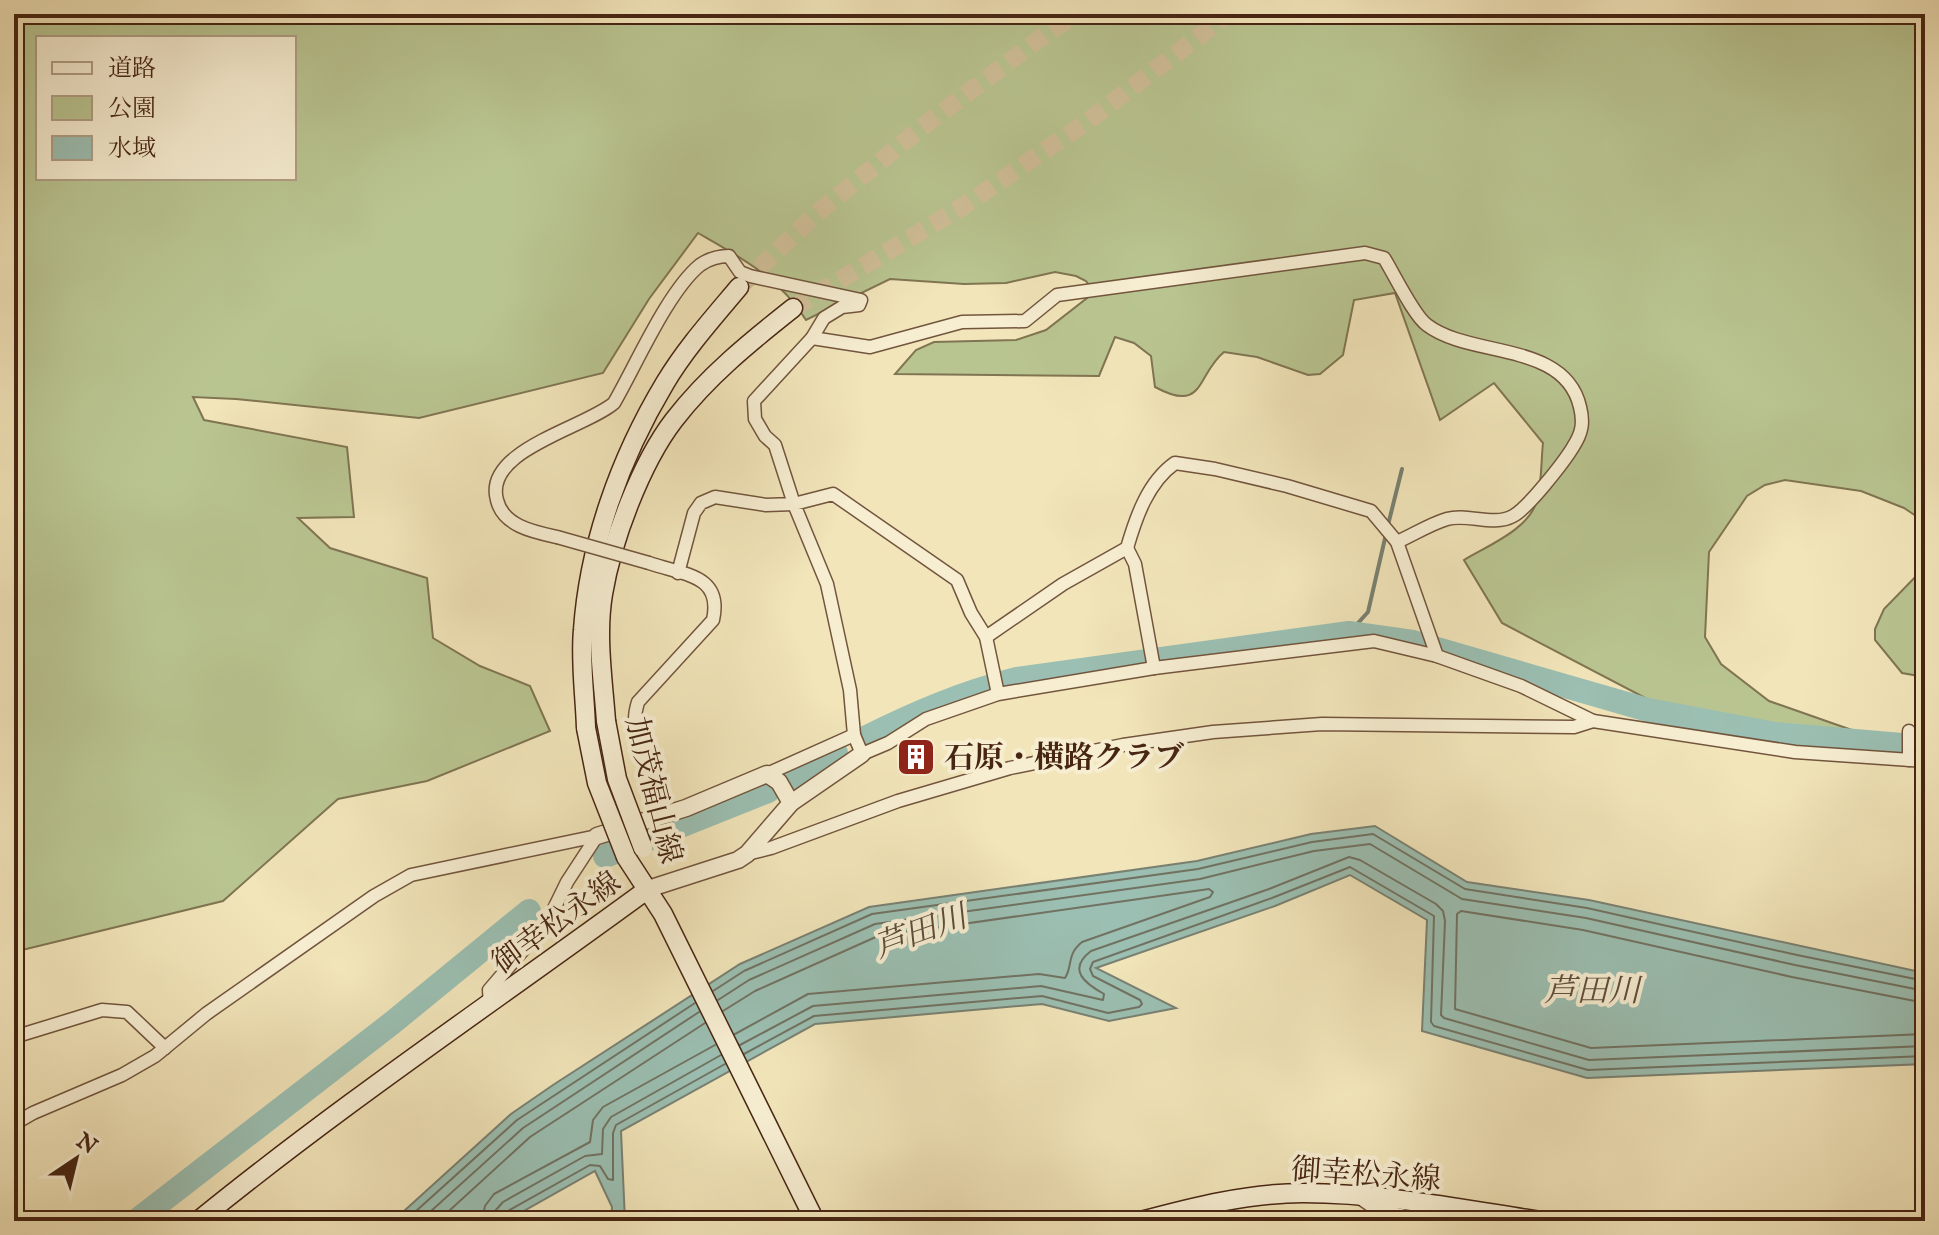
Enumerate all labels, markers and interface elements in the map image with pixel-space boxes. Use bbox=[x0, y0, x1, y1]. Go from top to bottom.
legend bbox=[36, 36, 296, 180]
text: 道路 bbox=[108, 54, 156, 85]
text: 公園 bbox=[108, 94, 156, 125]
text: 水域 bbox=[108, 134, 156, 165]
street label: 加茂福山線 bbox=[615, 713, 689, 868]
building icon: 石原・横路クラブ bbox=[895, 736, 937, 778]
place label: 石原・横路クラブ bbox=[944, 740, 1184, 778]
street label: 御幸松永線 bbox=[485, 864, 629, 983]
water label: 芦田川 bbox=[869, 897, 976, 969]
water label: 芦田川 bbox=[1544, 972, 1643, 1013]
north arrow bbox=[36, 1119, 116, 1199]
text: N bbox=[70, 1127, 102, 1161]
street label: 御幸松永線 bbox=[1290, 1152, 1442, 1200]

